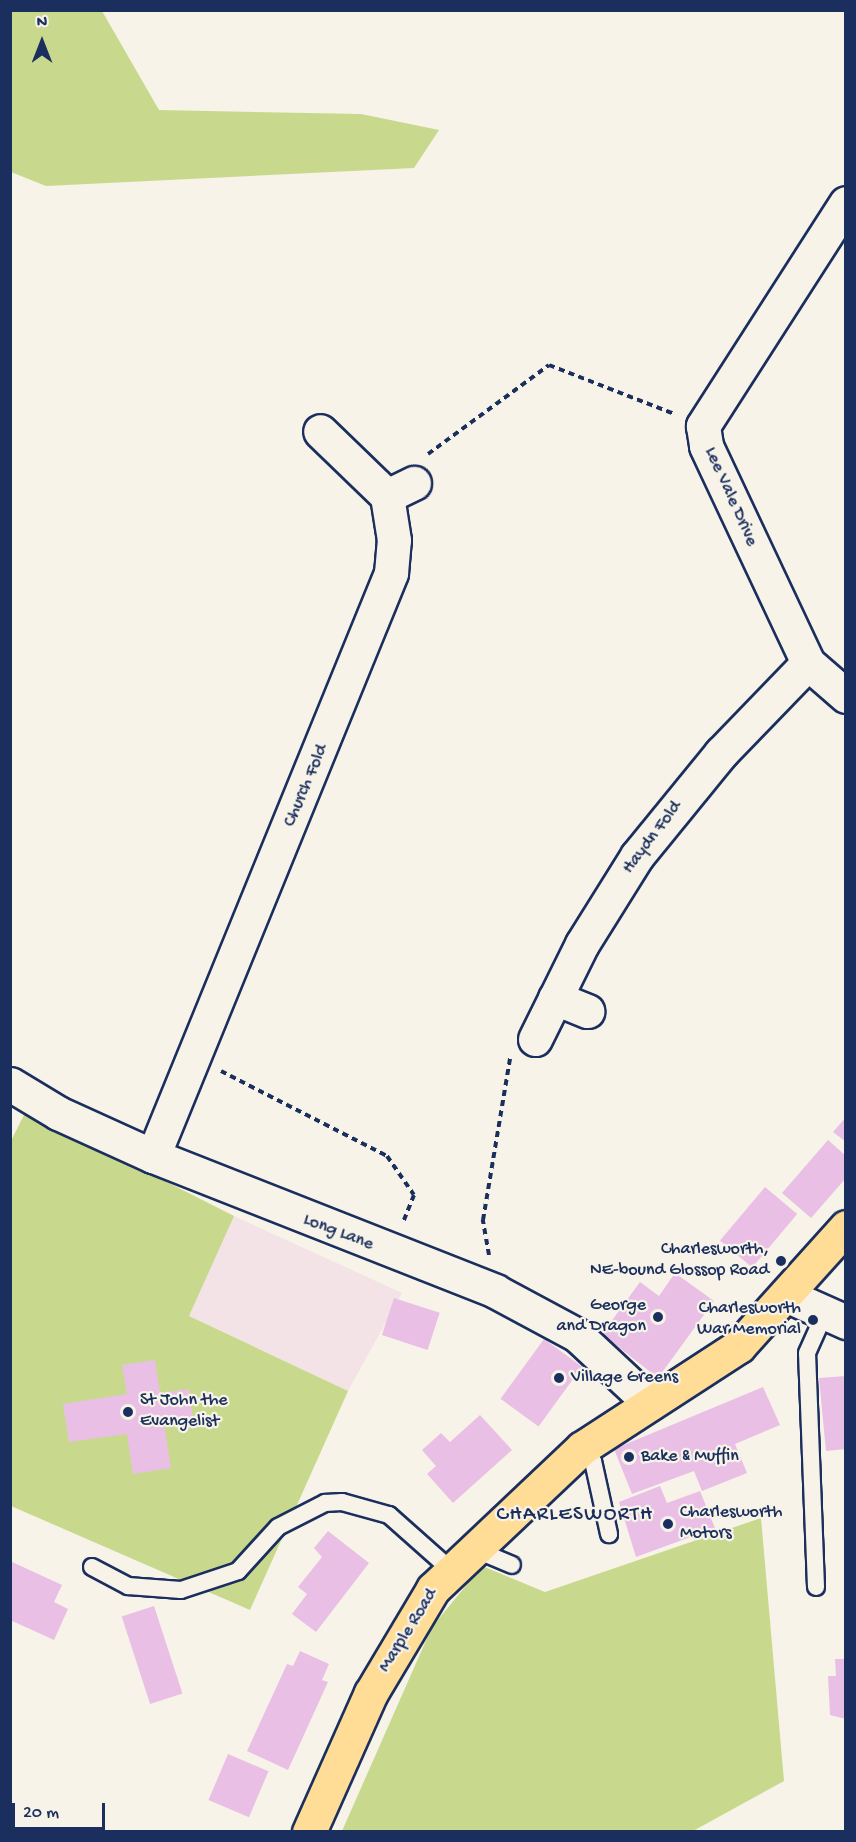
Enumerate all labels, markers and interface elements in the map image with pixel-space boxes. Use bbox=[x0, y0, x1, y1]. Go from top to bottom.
north arrow bbox=[12, 12, 72, 72]
text: N bbox=[37, 14, 47, 33]
street label: Lee Vale Drive bbox=[699, 444, 761, 550]
street label: Church Fold bbox=[280, 742, 334, 830]
street label: Haydn Fold bbox=[619, 797, 687, 879]
street label: Long Lane bbox=[300, 1210, 376, 1256]
place label: Charlesworth, NE-bound Glossop Road bbox=[590, 1240, 769, 1282]
marker: Charlesworth, NE-bound Glossop Road bbox=[774, 1254, 788, 1268]
place label: George and Dragon bbox=[556, 1296, 646, 1338]
place label: Charlesworth War Memorial bbox=[697, 1299, 801, 1342]
marker: George and Dragon bbox=[651, 1310, 665, 1324]
marker: Charlesworth War Memorial bbox=[806, 1313, 820, 1327]
place label: Village Greens bbox=[571, 1367, 678, 1389]
marker: Village Greens bbox=[552, 1371, 566, 1385]
place label: St John the Evangelist bbox=[140, 1391, 228, 1434]
marker: St John the Evangelist bbox=[121, 1405, 135, 1419]
place label: Bake & Muffin bbox=[641, 1446, 739, 1468]
marker: Bake & Muffin bbox=[622, 1450, 636, 1464]
district label: CHARLESWORTH bbox=[497, 1503, 653, 1529]
place label: Charlesworth Motors bbox=[680, 1503, 782, 1546]
marker: Charlesworth Motors bbox=[661, 1517, 675, 1531]
street label: Marple Road bbox=[375, 1585, 443, 1677]
scale bar bbox=[15, 1791, 108, 1829]
text: 20 m bbox=[23, 1803, 59, 1824]

